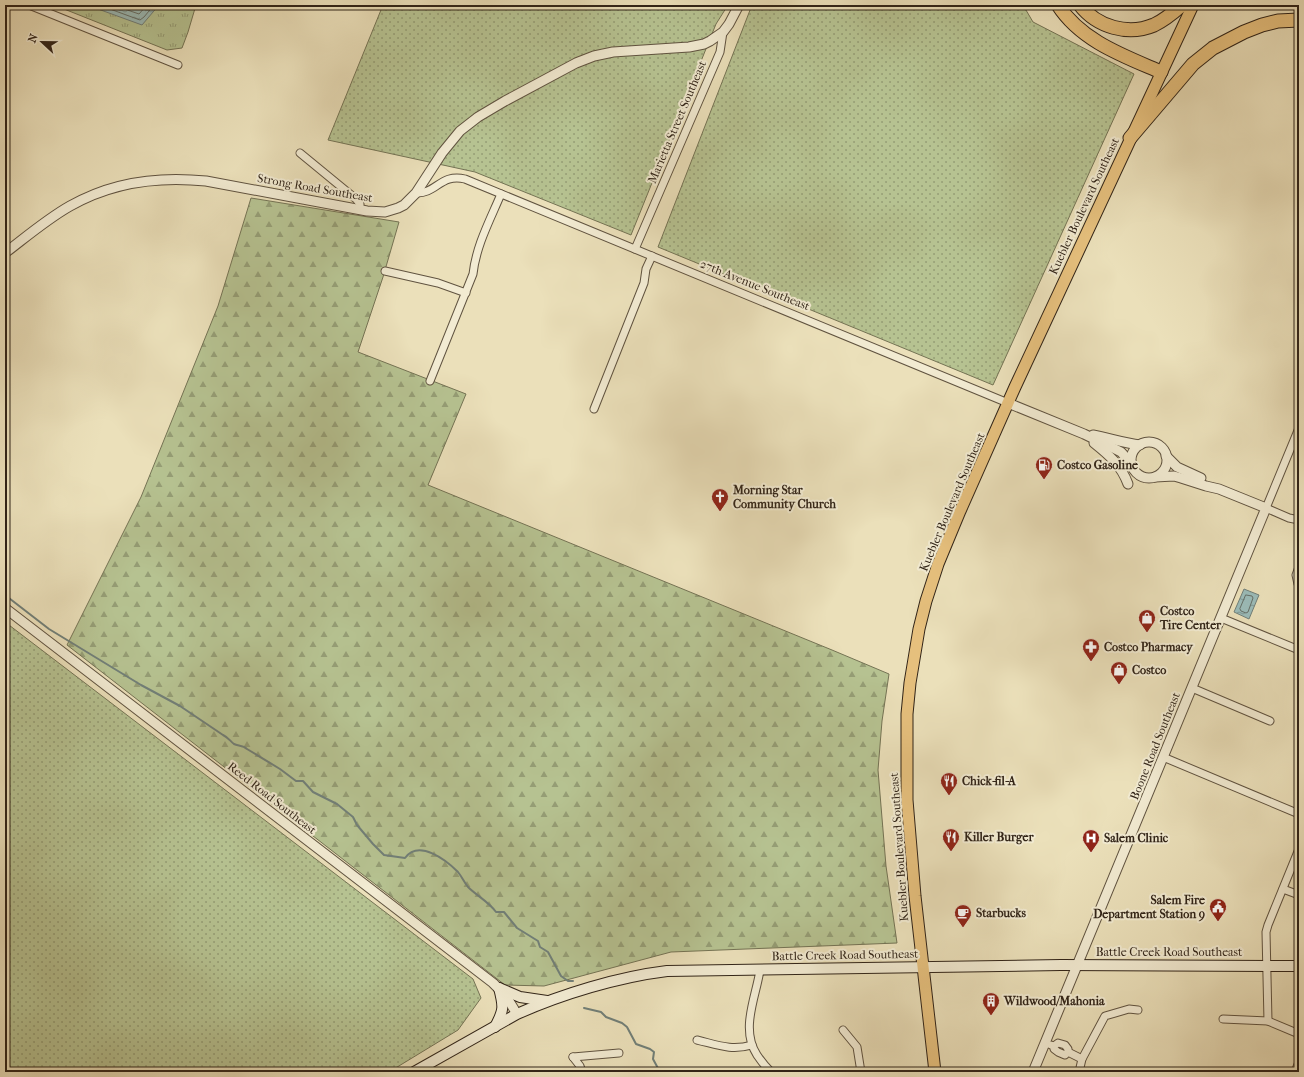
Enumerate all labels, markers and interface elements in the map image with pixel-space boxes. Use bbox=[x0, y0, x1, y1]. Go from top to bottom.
north arrow bbox=[22, 22, 62, 62]
text: N bbox=[26, 32, 41, 45]
street label: Marietta Street Southeast bbox=[645, 58, 710, 186]
street label: Kuebler Boulevard Southeast bbox=[1046, 135, 1122, 277]
street label: Strong Road Southeast bbox=[256, 171, 374, 205]
street label: 27th Avenue Southeast bbox=[698, 257, 812, 314]
street label: Kuebler Boulevard Southeast bbox=[916, 430, 988, 573]
fuel station icon: Costco Gasoline bbox=[1034, 455, 1054, 480]
place label: Costco Gasoline bbox=[1057, 458, 1138, 472]
place label: Morning Star Community Church bbox=[732, 483, 836, 512]
church icon: Morning Star Community Church bbox=[710, 487, 730, 512]
place label: Costco Tire Center bbox=[1159, 604, 1222, 632]
shop icon: Costco Tire Center bbox=[1137, 608, 1157, 633]
pharmacy icon: Costco Pharmacy bbox=[1081, 637, 1101, 662]
place label: Costco Pharmacy bbox=[1104, 640, 1193, 655]
shop icon: Costco bbox=[1109, 660, 1129, 685]
place label: Costco bbox=[1132, 663, 1166, 677]
street label: Boone Road Southeast bbox=[1127, 690, 1183, 802]
street label: Reed Road Southeast bbox=[225, 759, 320, 837]
street label: Kuebler Boulevard Southeast bbox=[887, 771, 911, 922]
restaurant icon: Chick-fil-A bbox=[939, 771, 959, 796]
place label: Chick-fil-A bbox=[962, 774, 1017, 788]
restaurant icon: Killer Burger bbox=[941, 827, 961, 852]
hospital icon: Salem Clinic bbox=[1081, 828, 1101, 853]
place label: Killer Burger bbox=[964, 830, 1034, 845]
place label: Salem Clinic bbox=[1104, 831, 1169, 845]
place label: Salem Fire Department Station 9 bbox=[1093, 893, 1205, 922]
public building icon: Salem Fire Department Station 9 bbox=[1208, 897, 1228, 922]
cafe icon: Starbucks bbox=[953, 903, 973, 928]
place label: Starbucks bbox=[976, 906, 1026, 920]
street label: Battle Creek Road Southeast bbox=[1096, 945, 1243, 959]
street label: Battle Creek Road Southeast bbox=[772, 947, 919, 963]
building icon: Wildwood/Mahonia bbox=[981, 991, 1001, 1016]
place label: Wildwood/Mahonia bbox=[1003, 994, 1105, 1008]

